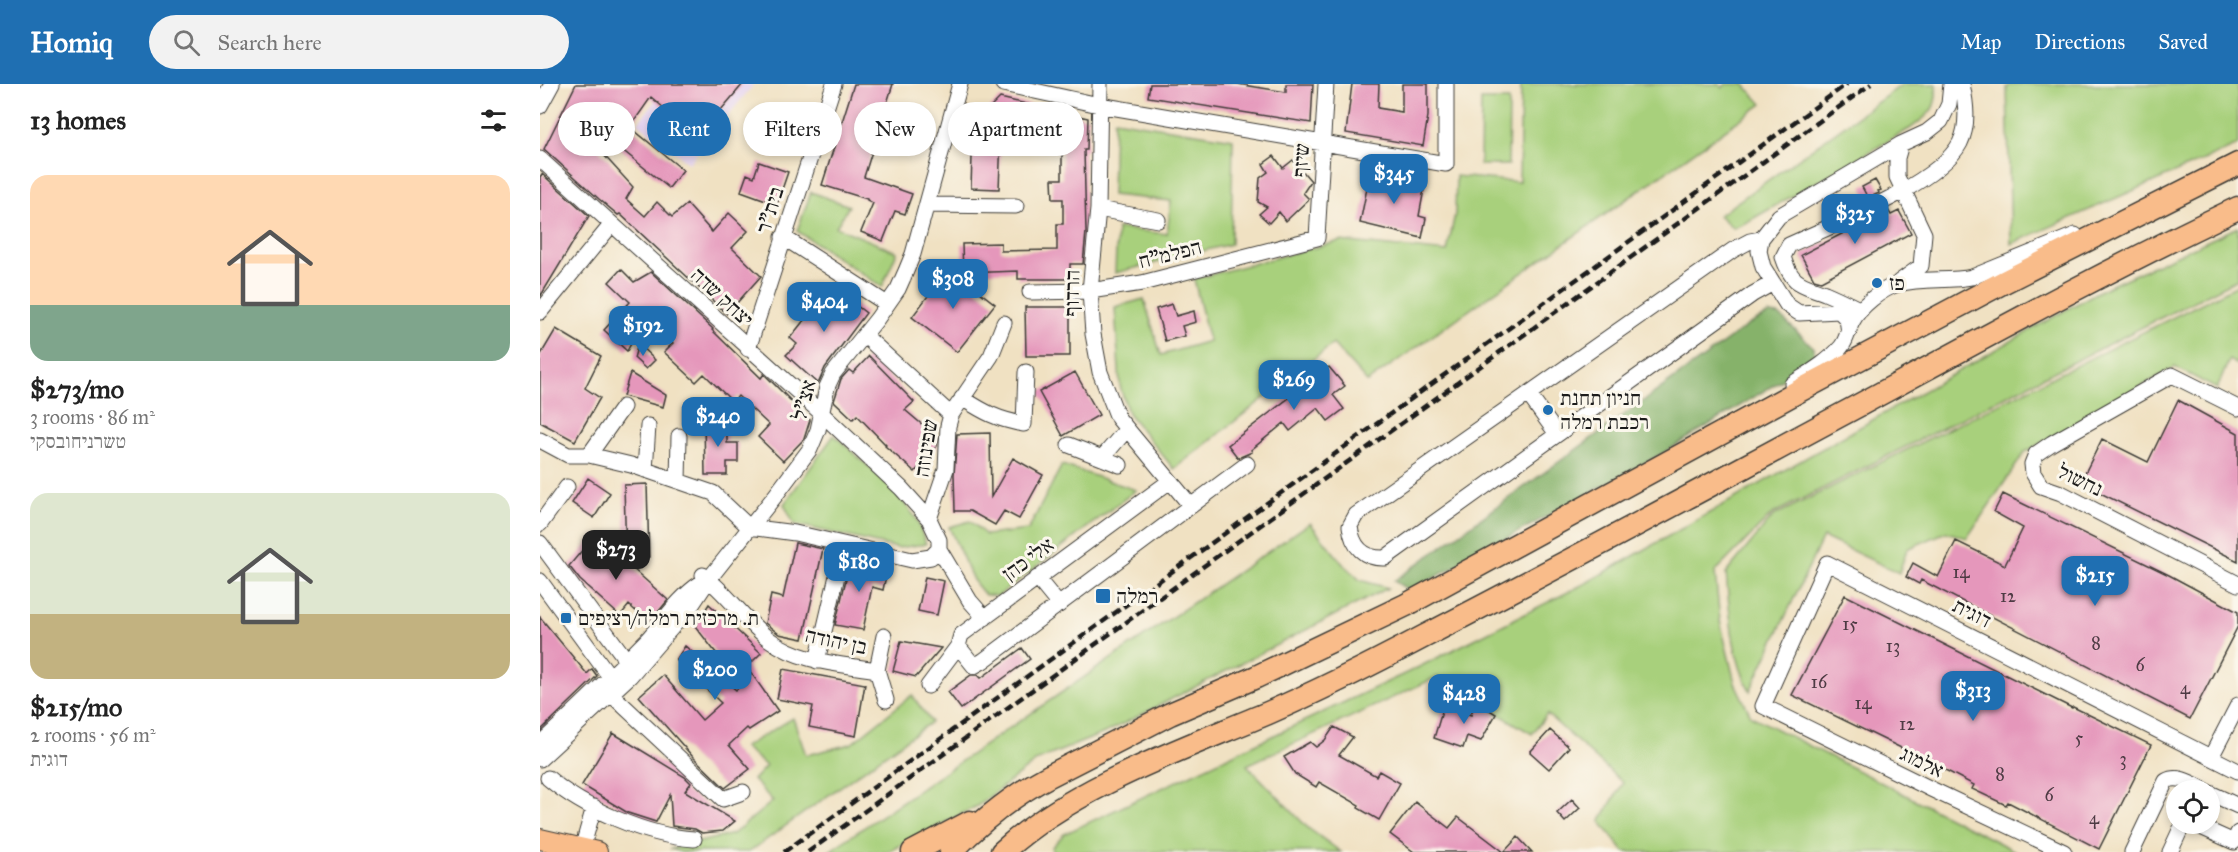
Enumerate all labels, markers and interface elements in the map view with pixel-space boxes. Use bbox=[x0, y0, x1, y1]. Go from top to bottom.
search box bbox=[149, 15, 569, 69]
text: Homiq bbox=[30, 25, 113, 60]
icon: search bbox=[170, 26, 203, 59]
text: Search here bbox=[218, 29, 322, 56]
text: Map bbox=[1961, 29, 2002, 55]
text: Directions bbox=[2035, 29, 2125, 55]
text: Saved bbox=[2158, 29, 2208, 55]
chip: Buy bbox=[558, 102, 635, 156]
chip: Rent bbox=[647, 102, 731, 156]
chip: Filters bbox=[743, 102, 842, 156]
chip: New bbox=[854, 102, 936, 156]
chip: Apartment bbox=[948, 102, 1084, 156]
text: 13 homes bbox=[30, 104, 126, 136]
icon: filters bbox=[477, 104, 510, 137]
street label: שיזף bbox=[1287, 142, 1315, 178]
pin: $345 bbox=[1358, 154, 1430, 205]
text: $345 bbox=[1374, 161, 1414, 185]
street label: בית"ר bbox=[750, 183, 790, 237]
pin: $325 bbox=[1819, 194, 1891, 245]
text: $325 bbox=[1835, 201, 1875, 225]
icon: home bbox=[216, 214, 324, 322]
street label: הפלמ"ח bbox=[1136, 234, 1204, 274]
pin: $308 bbox=[917, 259, 989, 310]
street label: יצחק שדה bbox=[685, 262, 759, 332]
text: $308 bbox=[932, 266, 974, 290]
street label: הרדוף bbox=[1059, 269, 1085, 317]
place label: פז bbox=[1889, 270, 1905, 296]
marker: פז bbox=[1870, 276, 1884, 290]
pin: $404 bbox=[788, 282, 860, 333]
text: $404 bbox=[801, 289, 847, 313]
pin: $192 bbox=[607, 306, 679, 357]
text: $192 bbox=[623, 313, 663, 337]
pin: $269 bbox=[1258, 360, 1330, 411]
text: $269 bbox=[1273, 367, 1315, 391]
text: $273/mo bbox=[30, 373, 124, 405]
street label: אצ"ל bbox=[786, 377, 822, 423]
place label: חניון תחנת רכבת רמלה bbox=[1560, 385, 1649, 435]
pin: $240 bbox=[682, 397, 754, 448]
marker: חניון תחנת רכבת רמלה bbox=[1541, 403, 1555, 417]
text: $240 bbox=[696, 404, 740, 428]
text: 3 rooms · 86 m² bbox=[30, 405, 155, 429]
street label: שפינוזה bbox=[909, 417, 943, 479]
text: טשרניחובסקי bbox=[30, 429, 126, 453]
street label: נחשול bbox=[2053, 458, 2107, 502]
pin: $273 bbox=[580, 530, 652, 581]
icon: home bbox=[216, 532, 324, 640]
street label: אלי כהן bbox=[997, 532, 1059, 586]
text: $273 bbox=[596, 537, 636, 561]
pin: $180 bbox=[823, 542, 895, 593]
text: $180 bbox=[838, 549, 880, 573]
pin: $215 bbox=[2059, 556, 2131, 607]
house number: 14 bbox=[1952, 561, 1971, 583]
text: $215 bbox=[2076, 563, 2114, 587]
place label: רמלה bbox=[1116, 583, 1159, 609]
house number: 12 bbox=[2000, 585, 2016, 607]
marker: רמלה bbox=[1094, 587, 1112, 605]
street label: דוגית bbox=[1948, 592, 1996, 634]
place label: ת. מרכזית רמלה/רציפים bbox=[578, 605, 759, 631]
marker: ת. מרכזית רמלה/רציפים bbox=[559, 611, 573, 625]
house number: 15 bbox=[1842, 613, 1858, 635]
street label: בן יהודה bbox=[803, 622, 869, 660]
house number: 8 bbox=[2091, 632, 2101, 654]
house number: 13 bbox=[1886, 635, 1900, 657]
pin: $200 bbox=[679, 650, 751, 701]
house number: 6 bbox=[2135, 654, 2145, 676]
text: $200 bbox=[692, 657, 738, 681]
house number: 16 bbox=[1811, 671, 1828, 693]
pin: $313 bbox=[1937, 671, 2009, 722]
pin: $428 bbox=[1428, 674, 1500, 725]
house number: 4 bbox=[2180, 677, 2191, 699]
text: $313 bbox=[1955, 678, 1991, 702]
text: $428 bbox=[1442, 681, 1486, 705]
text: $215/mo bbox=[30, 691, 122, 723]
house number: 14 bbox=[1854, 692, 1873, 714]
house number: 12 bbox=[1899, 713, 1915, 735]
text: 2 rooms · 56 m² bbox=[30, 723, 156, 747]
house number: 5 bbox=[2075, 727, 2084, 749]
street label: אלמוג bbox=[1896, 740, 1948, 784]
text: דוגית bbox=[30, 747, 68, 771]
house number: 3 bbox=[2119, 748, 2127, 770]
house number: 8 bbox=[1995, 763, 2005, 785]
map controls bbox=[2166, 780, 2220, 834]
button: locate bbox=[2166, 780, 2220, 834]
house number: 6 bbox=[2044, 784, 2054, 806]
house number: 4 bbox=[2089, 807, 2100, 829]

